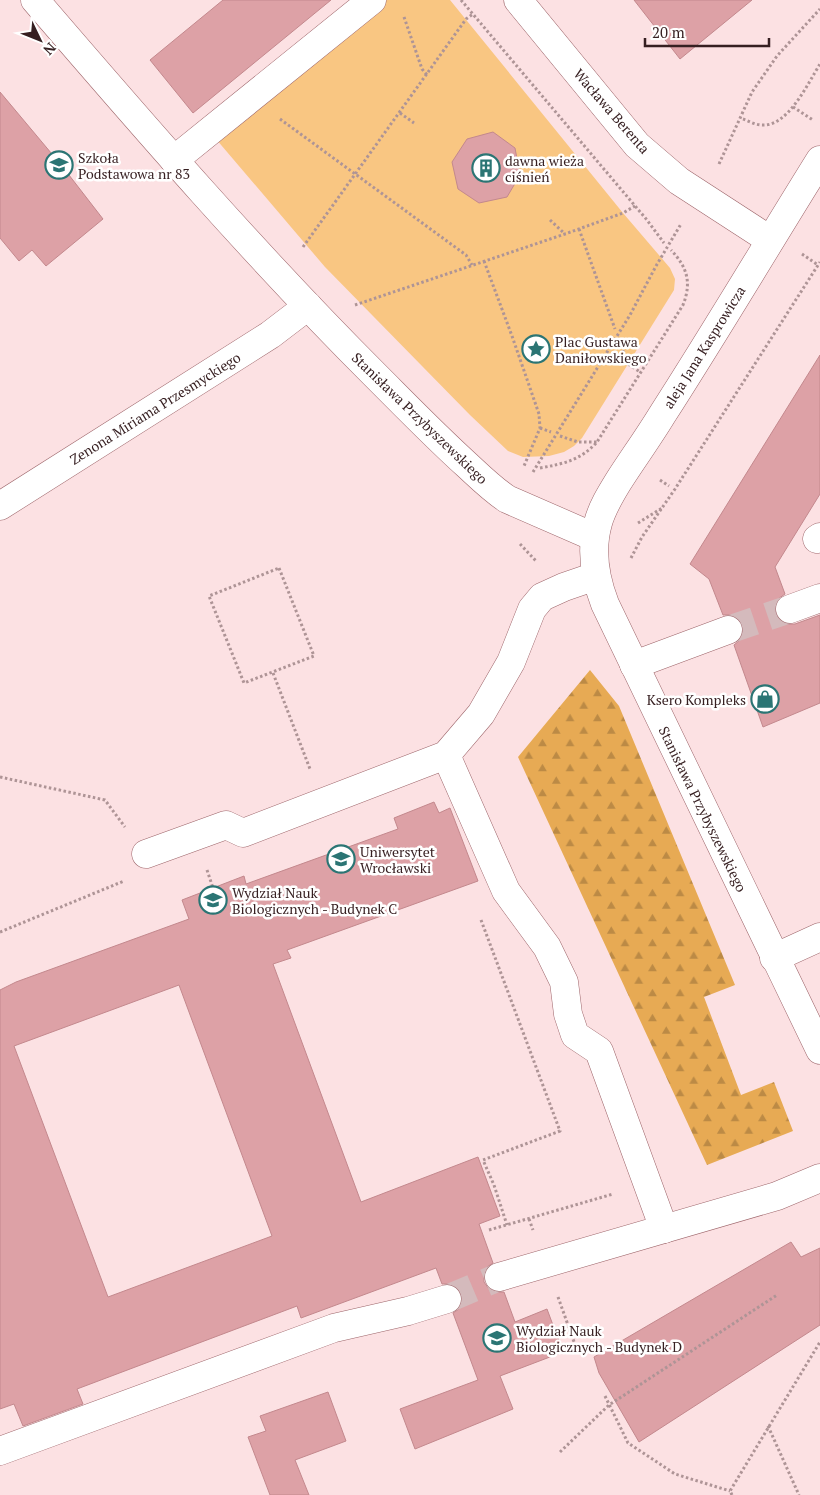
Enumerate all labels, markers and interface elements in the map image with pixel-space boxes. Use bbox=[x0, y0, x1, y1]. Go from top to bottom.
north arrow bbox=[15, 15, 65, 65]
scale bar bbox=[645, 15, 769, 47]
text: 20 m bbox=[652, 22, 685, 42]
text: N bbox=[39, 39, 60, 60]
street label: Wacława Berenta bbox=[570, 65, 654, 157]
place label: Szkoła Podstawowa nr 83 bbox=[78, 148, 190, 183]
school or university icon: Szkoła Podstawowa nr 83 bbox=[44, 150, 74, 180]
place label: dawna wieża ciśnień bbox=[505, 151, 584, 186]
building icon: dawna wieża ciśnień bbox=[471, 153, 501, 183]
street label: aleja Jana Kasprowicza bbox=[659, 282, 749, 412]
place label: Plac Gustawa Daniłowskiego bbox=[555, 332, 647, 367]
place icon: Plac Gustawa Daniłowskiego bbox=[521, 334, 551, 364]
street label: Zenona Miriama Przesmyckiego bbox=[66, 347, 244, 469]
street label: Stanisława Przybyszewskiego bbox=[348, 348, 492, 488]
shop icon: Ksero Kompleks bbox=[750, 684, 780, 714]
place label: Ksero Kompleks bbox=[647, 690, 746, 709]
street label: Stanisława Przybyszewskiego bbox=[655, 723, 752, 895]
place label: Uniwersytet Wrocławski bbox=[360, 842, 436, 877]
school or university icon: Uniwersytet Wrocławski bbox=[326, 844, 356, 874]
place label: Wydział Nauk Biologicznych - Budynek C bbox=[232, 883, 397, 918]
school or university icon: Wydział Nauk Biologicznych - Budynek C bbox=[198, 885, 228, 915]
place label: Wydział Nauk Biologicznych - Budynek D bbox=[516, 1321, 682, 1356]
school or university icon: Wydział Nauk Biologicznych - Budynek D bbox=[482, 1323, 512, 1353]

